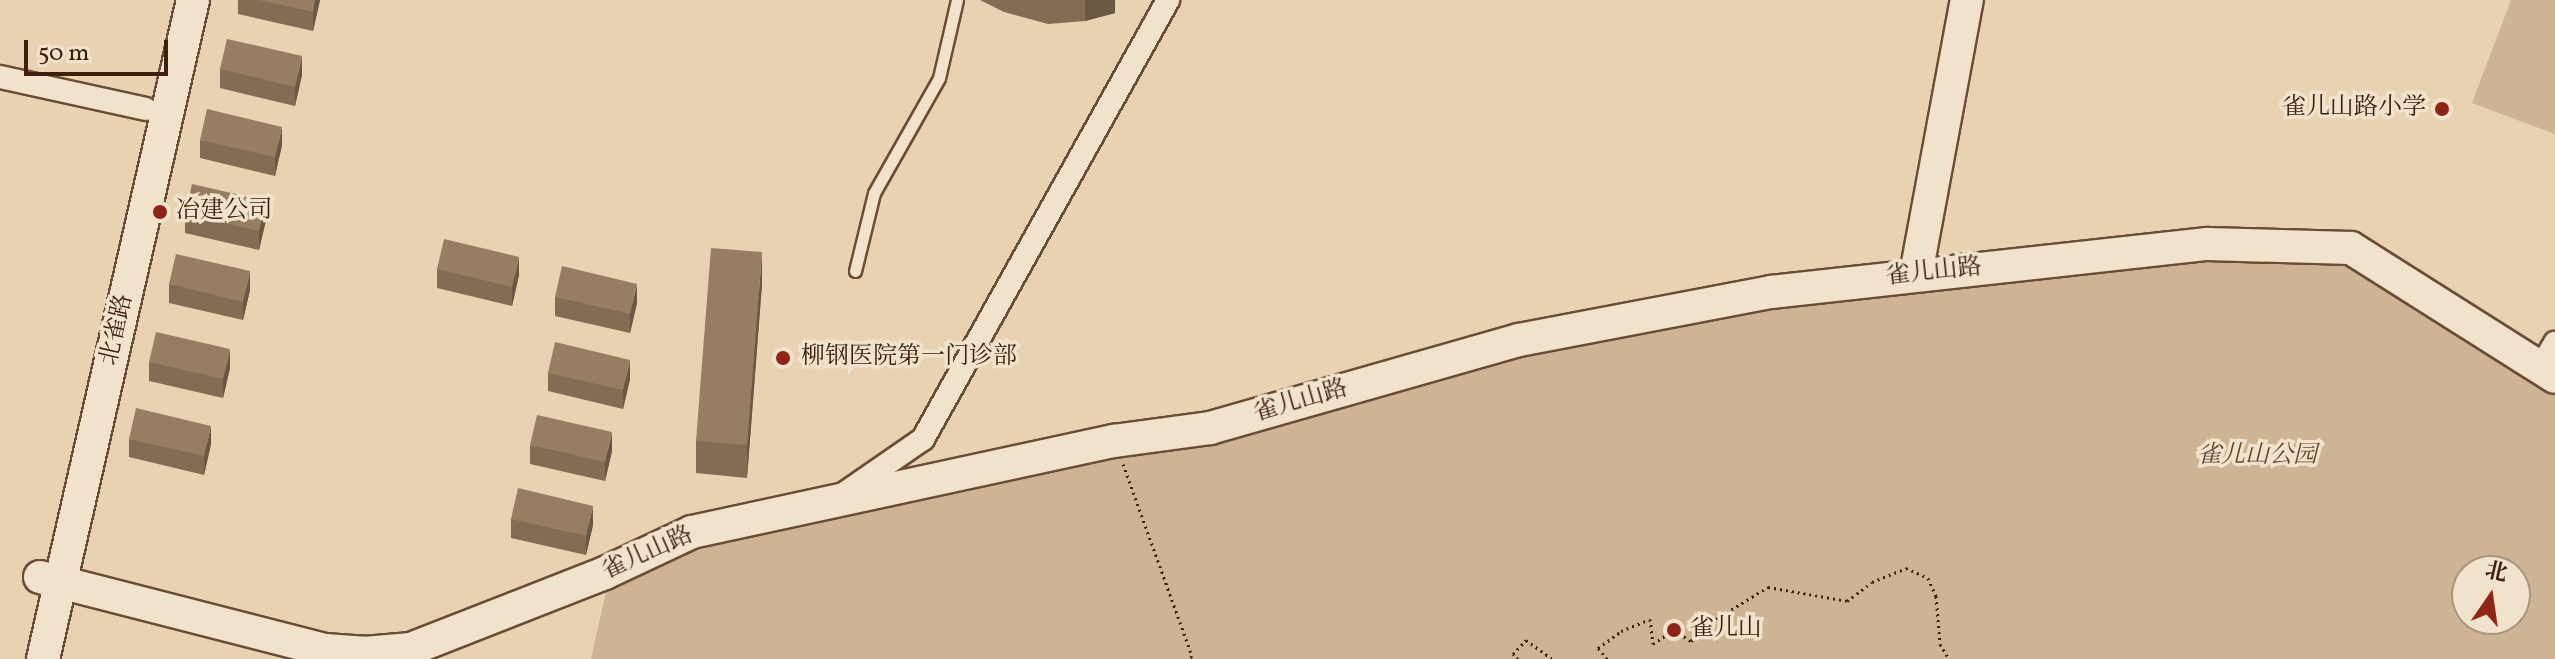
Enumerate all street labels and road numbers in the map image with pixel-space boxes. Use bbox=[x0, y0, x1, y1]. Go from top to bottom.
street label: 雀儿山路 bbox=[1885, 254, 1983, 292]
street label: 北雀路 bbox=[96, 292, 140, 368]
street label: 雀儿山路 bbox=[1251, 375, 1351, 429]
street label: 雀儿山路 bbox=[598, 521, 698, 587]

